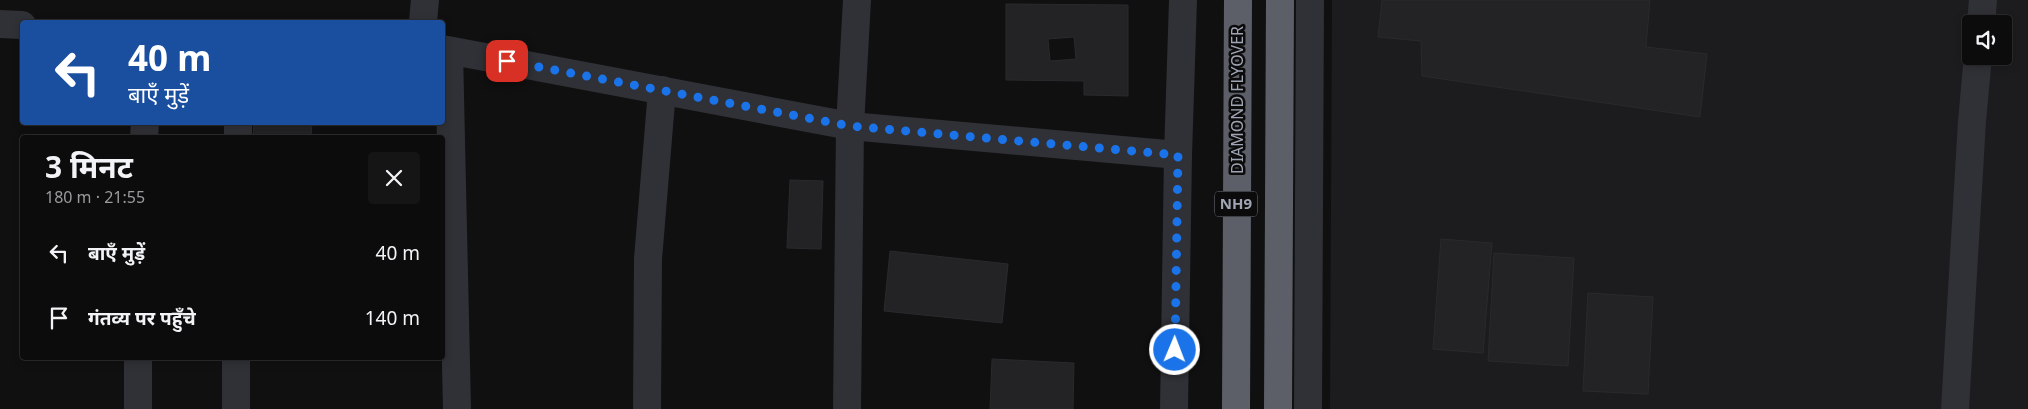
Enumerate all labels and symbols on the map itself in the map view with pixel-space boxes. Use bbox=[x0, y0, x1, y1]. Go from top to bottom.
street label: DIAMOND FLYOVER bbox=[1226, 26, 1248, 174]
pin bbox=[486, 40, 528, 82]
road number: NH9 bbox=[1215, 192, 1257, 216]
position arrow bbox=[1148, 323, 1200, 375]

